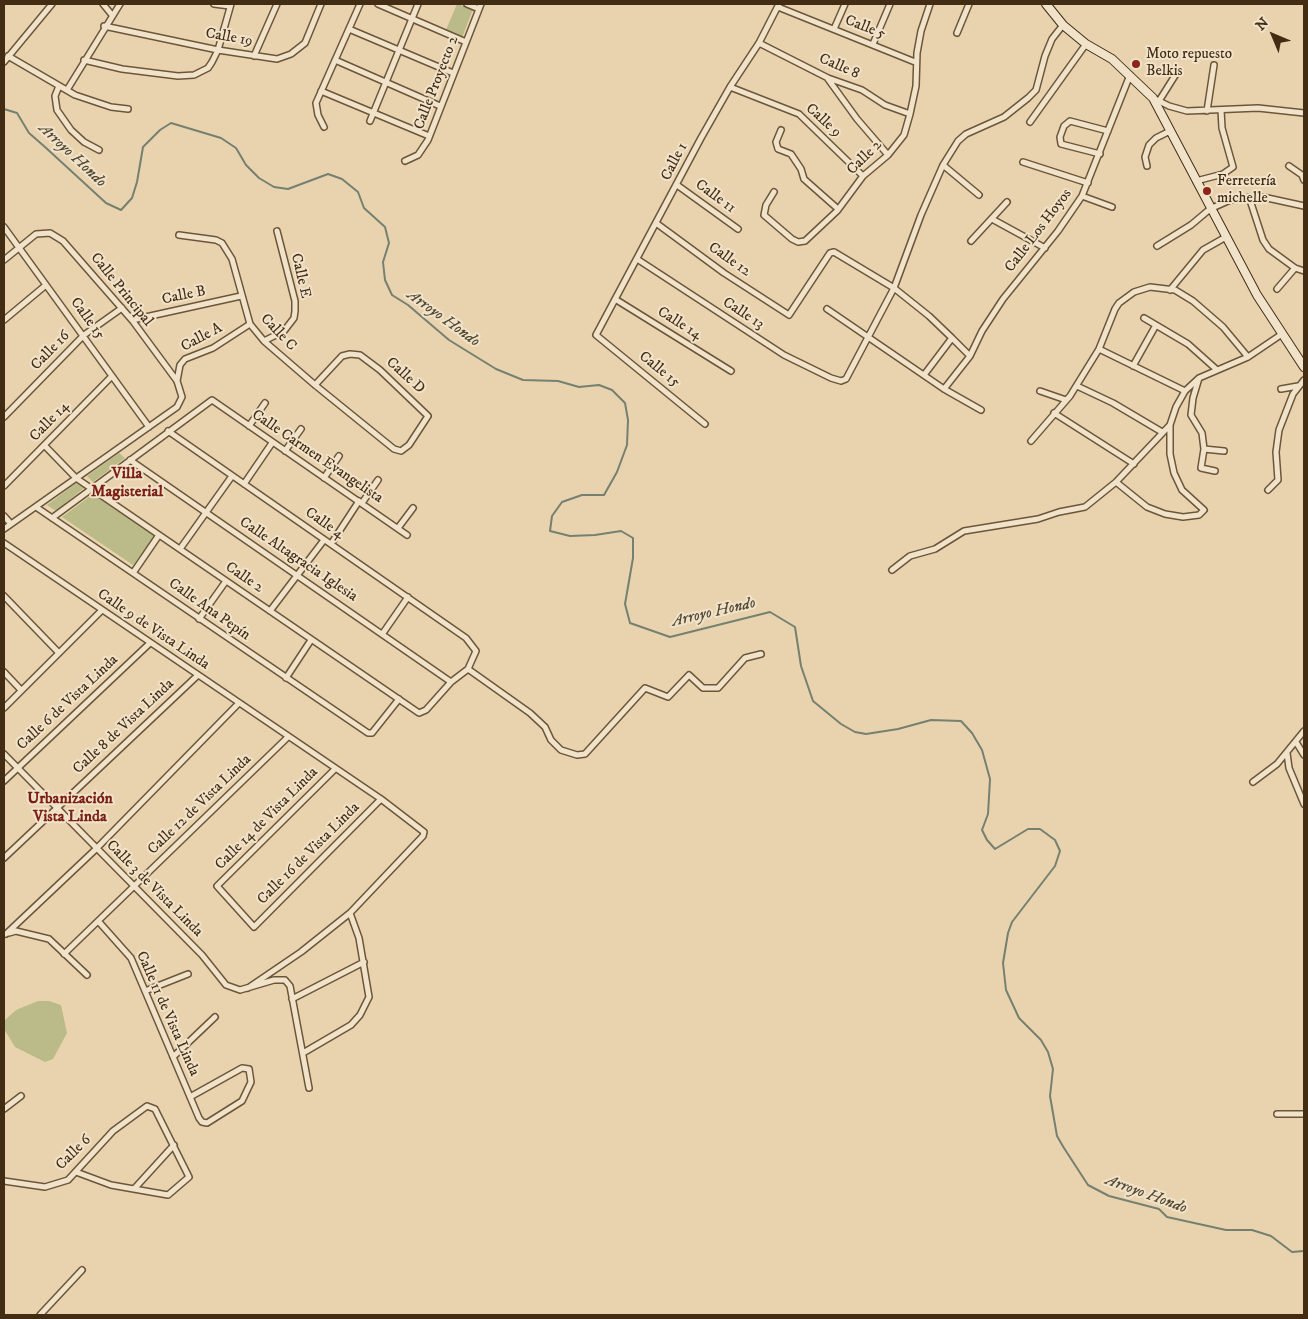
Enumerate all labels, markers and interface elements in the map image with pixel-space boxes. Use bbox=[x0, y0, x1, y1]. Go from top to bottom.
north arrow bbox=[1248, 10, 1298, 60]
street label: Calle 5 bbox=[842, 12, 888, 44]
text: N bbox=[1252, 14, 1273, 35]
street label: Calle 19 bbox=[204, 25, 254, 51]
street label: Calle Proyecto 2 bbox=[411, 34, 463, 132]
place label: Moto repuesto Belkis bbox=[1146, 46, 1232, 81]
street label: Calle 8 bbox=[816, 50, 862, 84]
marker: Moto repuesto Belkis bbox=[1130, 58, 1142, 70]
street label: Calle 9 bbox=[801, 100, 845, 142]
water label: Arroyo Hondo bbox=[34, 120, 110, 192]
street label: Calle 2 bbox=[844, 137, 886, 179]
street label: Calle 1 bbox=[658, 140, 692, 184]
place label: Ferretería michelle bbox=[1217, 173, 1276, 208]
street label: Calle 11 bbox=[691, 176, 739, 218]
marker: Ferretería michelle bbox=[1201, 185, 1213, 197]
street label: Calle Los Hoyos bbox=[1002, 186, 1076, 276]
street label: Calle 12 bbox=[704, 239, 754, 281]
street label: Calle Principal bbox=[86, 250, 156, 330]
street label: Calle E bbox=[286, 252, 314, 300]
street label: Calle B bbox=[161, 283, 207, 309]
water label: Arroyo Hondo bbox=[403, 286, 483, 352]
street label: Calle 15 bbox=[66, 294, 108, 344]
street label: Calle 13 bbox=[719, 294, 767, 334]
street label: Calle 14 bbox=[654, 303, 704, 345]
street label: Calle C bbox=[256, 311, 300, 355]
street label: Calle A bbox=[178, 320, 226, 356]
street label: Calle 16 bbox=[28, 327, 74, 375]
street label: Calle 15 bbox=[635, 348, 683, 392]
street label: Calle D bbox=[382, 354, 428, 398]
street label: Calle 14 bbox=[27, 398, 73, 446]
street label: Calle Carmen Evangelista bbox=[248, 406, 386, 508]
district label: Villa Magisterial bbox=[91, 465, 163, 503]
street label: Calle 4 bbox=[301, 504, 347, 544]
street label: Calle Altagracia Iglesia bbox=[236, 514, 360, 606]
street label: Calle 2 bbox=[222, 559, 266, 597]
street label: Calle Ana Pepín bbox=[165, 575, 253, 645]
street label: Calle 9 de Vista Linda bbox=[94, 586, 212, 674]
water label: Arroyo Hondo bbox=[670, 594, 758, 632]
street label: Calle 6 de Vista Linda bbox=[14, 652, 122, 754]
street label: Calle 8 de Vista Linda bbox=[70, 676, 178, 778]
street label: Calle 12 de Vista Linda bbox=[145, 751, 255, 859]
street label: Calle 14 de Vista Linda bbox=[212, 764, 322, 874]
district label: Urbanización Vista Linda bbox=[27, 790, 113, 828]
street label: Calle 16 de Vista Linda bbox=[254, 799, 364, 909]
street label: Calle 3 de Vista Linda bbox=[102, 837, 206, 941]
street label: Calle 11 de Vista Linda bbox=[131, 949, 203, 1079]
street label: Calle 6 bbox=[53, 1132, 95, 1174]
water label: Arroyo Hondo bbox=[1103, 1171, 1189, 1219]

